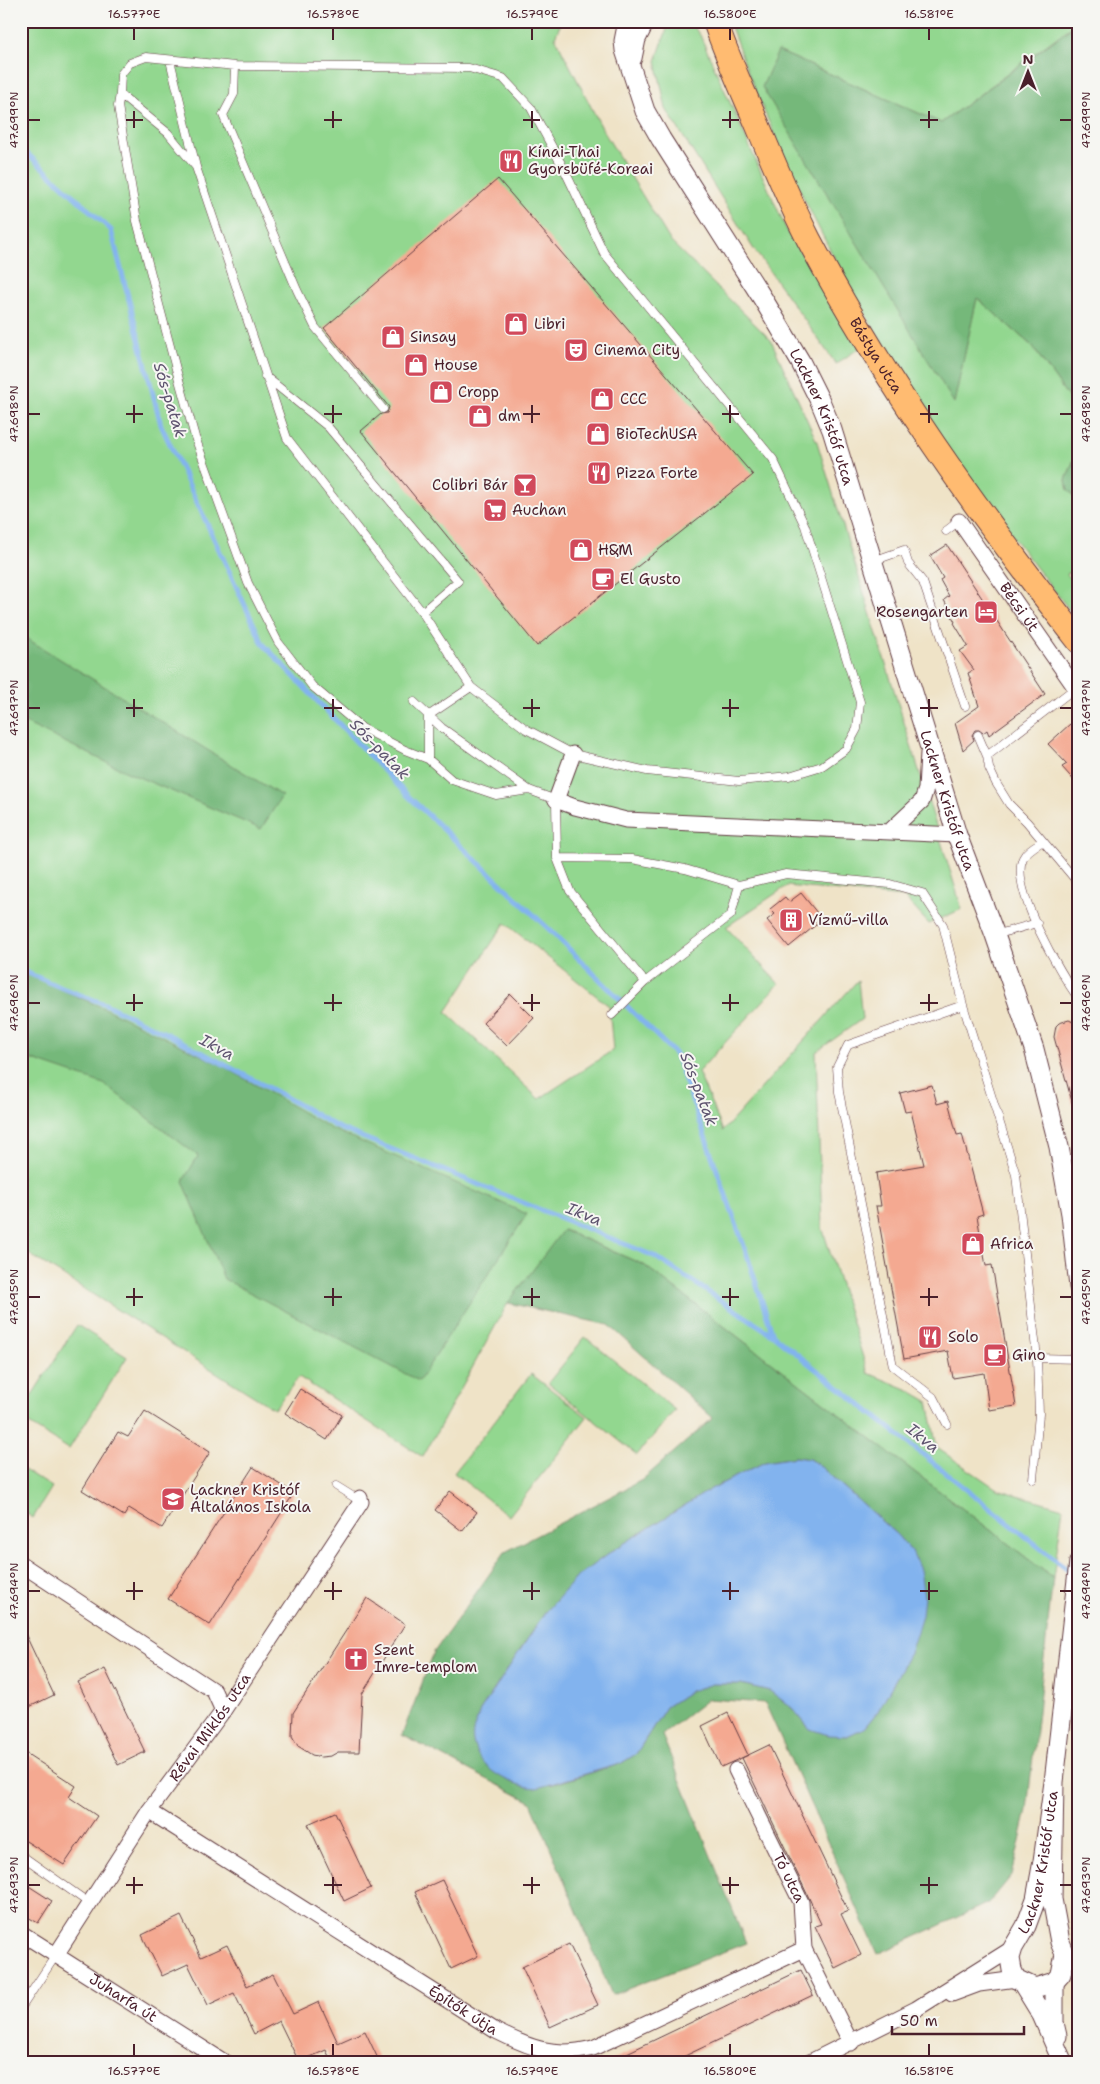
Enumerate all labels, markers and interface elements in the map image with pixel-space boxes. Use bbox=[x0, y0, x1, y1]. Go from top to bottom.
text: 16.577°E bbox=[108, 6, 160, 22]
text: 16.578°E bbox=[307, 6, 359, 22]
text: 16.579°E bbox=[506, 6, 558, 22]
text: 16.580°E bbox=[703, 6, 757, 22]
text: 16.581°E bbox=[904, 6, 954, 22]
north arrow bbox=[1002, 48, 1052, 98]
text: N bbox=[1022, 50, 1034, 68]
text: 47.699°N bbox=[6, 92, 22, 148]
text: 47.699°N bbox=[1078, 92, 1094, 148]
place label: Kínai-Thai Gyorsbüfé-Koreai bbox=[528, 142, 653, 179]
restaurant icon: Kínai-Thai Gyorsbüfé-Koreai bbox=[498, 148, 524, 174]
shop icon: Libri bbox=[503, 311, 529, 337]
place label: Libri bbox=[534, 314, 565, 334]
street label: Bástya utca bbox=[845, 314, 907, 398]
shop icon: Sinsay bbox=[380, 324, 406, 350]
place label: Sinsay bbox=[410, 327, 456, 347]
theatre icon: Cinema City bbox=[563, 337, 589, 363]
place label: Cinema City bbox=[594, 340, 680, 360]
street label: Lackner Kristóf utca bbox=[785, 345, 859, 488]
shop icon: House bbox=[403, 352, 429, 378]
place label: House bbox=[434, 355, 478, 375]
water label: Sós-patak bbox=[149, 360, 191, 440]
shop icon: Cropp bbox=[428, 379, 454, 405]
place label: Cropp bbox=[458, 382, 499, 402]
text: 47.698°N bbox=[6, 385, 22, 443]
text: 47.698°N bbox=[1078, 385, 1094, 443]
shop icon: CCC bbox=[589, 386, 615, 412]
place label: CCC bbox=[620, 389, 647, 409]
shop icon: dm bbox=[467, 403, 493, 429]
place label: dm bbox=[498, 406, 520, 426]
shop icon: BioTechUSA bbox=[585, 421, 611, 447]
place label: BioTechUSA bbox=[616, 424, 698, 444]
restaurant icon: Pizza Forte bbox=[586, 460, 612, 486]
place label: Pizza Forte bbox=[616, 463, 698, 483]
bar icon: Colibri Bár bbox=[512, 472, 538, 498]
place label: Colibri Bár bbox=[432, 475, 508, 495]
supermarket icon: Auchan bbox=[482, 497, 508, 523]
place label: Auchan bbox=[512, 500, 566, 520]
shop icon: H&M bbox=[568, 537, 594, 563]
place label: H&M bbox=[598, 540, 633, 560]
cafe icon: El Gusto bbox=[590, 566, 616, 592]
place label: El Gusto bbox=[620, 569, 681, 589]
street label: Bécsi út bbox=[995, 578, 1043, 636]
hotel icon: Rosengarten bbox=[973, 599, 999, 625]
place label: Rosengarten bbox=[876, 602, 968, 622]
text: 47.697°N bbox=[6, 680, 22, 736]
text: 47.697°N bbox=[1078, 680, 1094, 736]
water label: Sós-patak bbox=[346, 714, 414, 784]
street label: Lackner Kristóf utca bbox=[915, 728, 980, 874]
building icon: Vízmű-villa bbox=[778, 907, 804, 933]
place label: Vízmű-villa bbox=[808, 910, 889, 930]
text: 47.696°N bbox=[6, 974, 22, 1032]
text: 47.696°N bbox=[1078, 974, 1094, 1032]
water label: Ikva bbox=[195, 1029, 238, 1065]
water label: Sós-patak bbox=[675, 1049, 723, 1129]
water label: Ikva bbox=[562, 1197, 605, 1231]
shop icon: Africa bbox=[960, 1231, 986, 1257]
place label: Africa bbox=[990, 1234, 1034, 1254]
text: 47.695°N bbox=[6, 1269, 22, 1325]
text: 47.695°N bbox=[1078, 1269, 1094, 1325]
restaurant icon: Solo bbox=[917, 1324, 943, 1350]
place label: Solo bbox=[948, 1327, 979, 1347]
cafe icon: Gino bbox=[982, 1342, 1008, 1368]
place label: Gino bbox=[1012, 1345, 1046, 1365]
water label: Ikva bbox=[901, 1418, 944, 1458]
place label: Lackner Kristóf Általános Iskola bbox=[190, 1480, 312, 1517]
school or university icon: Lackner Kristóf Általános Iskola bbox=[160, 1486, 186, 1512]
text: 47.694°N bbox=[6, 1563, 22, 1619]
text: 47.694°N bbox=[1078, 1563, 1094, 1619]
place label: Szent Imre-templom bbox=[374, 1640, 477, 1677]
church icon: Szent Imre-templom bbox=[343, 1646, 369, 1672]
street label: Révai Miklós utca bbox=[164, 1669, 256, 1785]
street label: Lackner Kristóf utca bbox=[1013, 1789, 1063, 1938]
street label: Tó utca bbox=[768, 1849, 810, 1907]
text: 47.693°N bbox=[6, 1857, 22, 1913]
text: 47.693°N bbox=[1078, 1857, 1094, 1913]
street label: Juharfa út bbox=[85, 1969, 161, 2027]
street label: Építők útja bbox=[425, 1980, 502, 2040]
scale bar bbox=[892, 2004, 1025, 2036]
text: 50 m bbox=[900, 2011, 938, 2031]
text: 16.577°E bbox=[108, 2063, 160, 2079]
text: 16.578°E bbox=[307, 2063, 359, 2079]
text: 16.579°E bbox=[506, 2063, 558, 2079]
text: 16.580°E bbox=[703, 2063, 757, 2079]
text: 16.581°E bbox=[904, 2063, 954, 2079]

